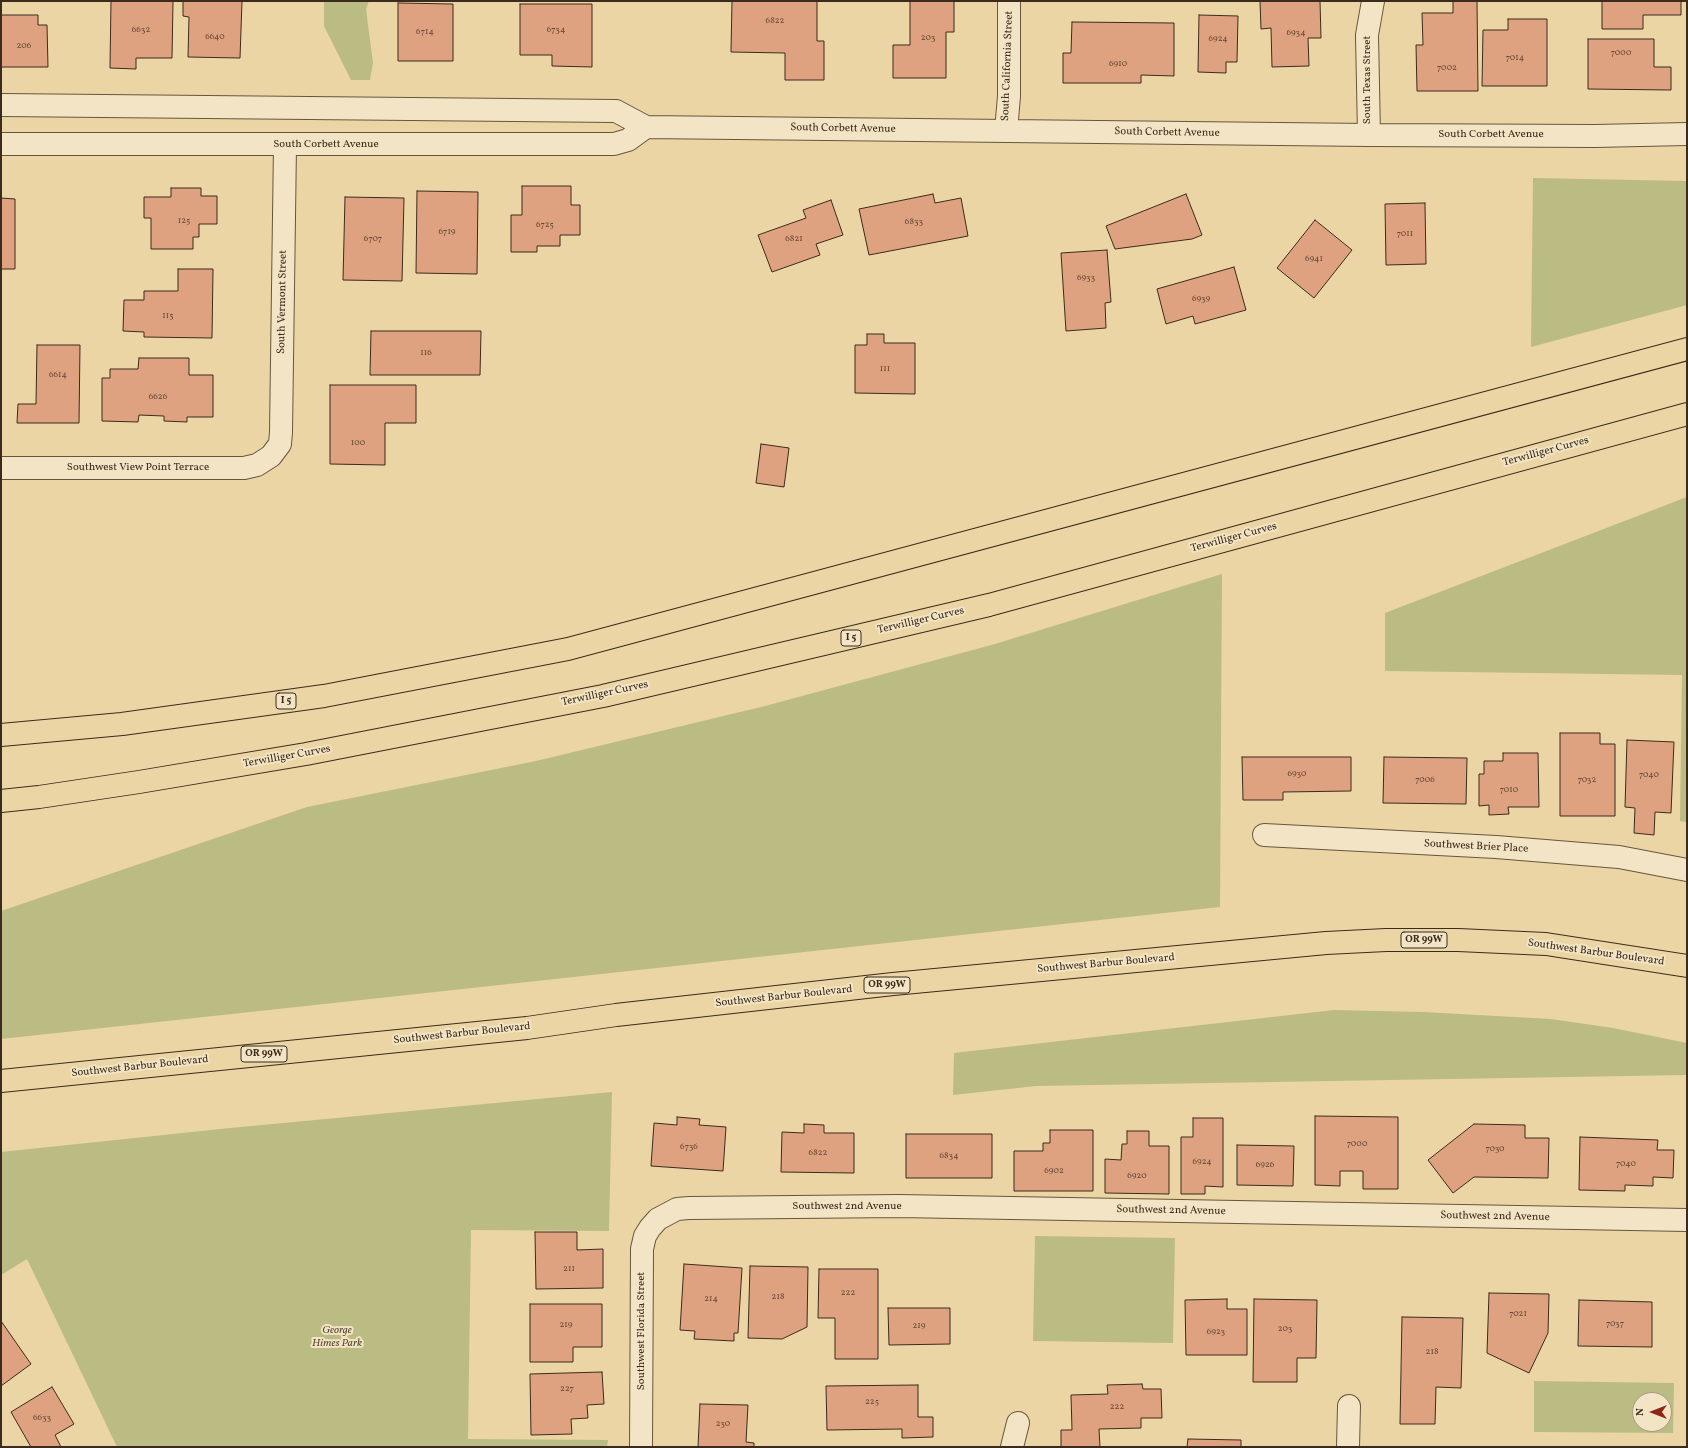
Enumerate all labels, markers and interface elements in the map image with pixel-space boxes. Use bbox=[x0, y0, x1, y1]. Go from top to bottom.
street label: South California Street bbox=[999, 10, 1017, 122]
house number: 6822 bbox=[766, 16, 784, 26]
house number: 6632 bbox=[132, 25, 150, 35]
house number: 6734 bbox=[547, 25, 565, 35]
house number: 6714 bbox=[416, 27, 434, 37]
house number: 6934 bbox=[1286, 28, 1306, 38]
house number: 6640 bbox=[205, 32, 225, 42]
house number: 203 bbox=[921, 33, 935, 43]
house number: 6924 bbox=[1208, 34, 1228, 44]
street label: South Texas Street bbox=[1361, 36, 1375, 124]
house number: 206 bbox=[17, 41, 31, 51]
house number: 7000 bbox=[1611, 48, 1631, 58]
house number: 7014 bbox=[1506, 53, 1524, 63]
house number: 6910 bbox=[1109, 59, 1127, 69]
house number: 7002 bbox=[1437, 63, 1457, 73]
street label: South Corbett Avenue bbox=[790, 121, 896, 137]
street label: South Corbett Avenue bbox=[1114, 125, 1220, 141]
street label: South Corbett Avenue bbox=[1438, 128, 1544, 142]
street label: South Corbett Avenue bbox=[273, 138, 379, 152]
house number: 125 bbox=[178, 216, 190, 226]
house number: 6833 bbox=[905, 217, 923, 227]
house number: 6725 bbox=[536, 220, 554, 230]
house number: 6719 bbox=[438, 227, 456, 237]
house number: 7011 bbox=[1397, 229, 1413, 239]
house number: 6707 bbox=[364, 234, 382, 244]
house number: 6821 bbox=[785, 234, 803, 244]
street label: South Vermont Street bbox=[275, 250, 291, 354]
house number: 6941 bbox=[1305, 254, 1323, 264]
house number: 6933 bbox=[1077, 273, 1095, 283]
house number: 6939 bbox=[1192, 294, 1210, 304]
house number: 115 bbox=[162, 311, 174, 321]
house number: 116 bbox=[420, 348, 432, 358]
house number: 111 bbox=[880, 364, 890, 374]
house number: 6614 bbox=[49, 370, 67, 380]
house number: 6626 bbox=[149, 392, 167, 402]
street label: Terwilliger Curves bbox=[1502, 434, 1590, 470]
house number: 100 bbox=[351, 438, 365, 448]
street label: Southwest View Point Terrace bbox=[67, 461, 209, 475]
street label: Terwilliger Curves bbox=[1190, 520, 1278, 556]
street label: Terwilliger Curves bbox=[876, 605, 966, 637]
road number: I 5 bbox=[841, 630, 861, 646]
street label: Terwilliger Curves bbox=[560, 678, 650, 710]
road number: I 5 bbox=[276, 693, 296, 709]
street label: Terwilliger Curves bbox=[242, 743, 332, 771]
house number: 6930 bbox=[1288, 769, 1306, 779]
house number: 7040 bbox=[1639, 770, 1659, 780]
house number: 7006 bbox=[1415, 775, 1435, 785]
house number: 7032 bbox=[1578, 775, 1596, 785]
house number: 7010 bbox=[1500, 785, 1518, 795]
street label: Southwest Brier Place bbox=[1423, 838, 1529, 856]
road number: OR 99W bbox=[1401, 932, 1447, 948]
street label: Southwest Barbur Boulevard bbox=[1527, 937, 1665, 969]
street label: Southwest Barbur Boulevard bbox=[1037, 951, 1175, 977]
road number: OR 99W bbox=[864, 977, 910, 993]
street label: Southwest Barbur Boulevard bbox=[715, 983, 853, 1011]
street label: Southwest Barbur Boulevard bbox=[393, 1020, 531, 1048]
road number: OR 99W bbox=[241, 1046, 287, 1062]
street label: Southwest Barbur Boulevard bbox=[71, 1053, 209, 1081]
house number: 7000 bbox=[1347, 1139, 1367, 1149]
house number: 6736 bbox=[680, 1142, 698, 1152]
house number: 7030 bbox=[1485, 1144, 1505, 1154]
house number: 6822 bbox=[809, 1148, 827, 1158]
house number: 6834 bbox=[939, 1151, 959, 1161]
house number: 6924 bbox=[1192, 1157, 1212, 1167]
house number: 7040 bbox=[1616, 1159, 1636, 1169]
house number: 6926 bbox=[1256, 1160, 1274, 1170]
house number: 6902 bbox=[1044, 1166, 1064, 1176]
house number: 6920 bbox=[1127, 1171, 1147, 1181]
street label: Southwest 2nd Avenue bbox=[792, 1200, 902, 1214]
street label: Southwest 2nd Avenue bbox=[1116, 1203, 1226, 1219]
street label: Southwest 2nd Avenue bbox=[1440, 1209, 1550, 1225]
house number: 211 bbox=[563, 1264, 575, 1274]
street label: Southwest Florida Street bbox=[635, 1272, 649, 1390]
house number: 222 bbox=[841, 1288, 855, 1298]
house number: 218 bbox=[772, 1292, 784, 1302]
house number: 214 bbox=[704, 1294, 718, 1304]
house number: 7021 bbox=[1509, 1309, 1527, 1319]
house number: 7037 bbox=[1606, 1319, 1624, 1329]
house number: 219 bbox=[560, 1320, 572, 1330]
house number: 219 bbox=[913, 1321, 925, 1331]
park label: George Himes Park bbox=[312, 1324, 362, 1350]
house number: 203 bbox=[1278, 1324, 1292, 1334]
house number: 6923 bbox=[1207, 1327, 1225, 1337]
house number: 218 bbox=[1426, 1347, 1438, 1357]
house number: 227 bbox=[560, 1384, 574, 1394]
north arrow bbox=[1632, 1392, 1672, 1432]
house number: 225 bbox=[865, 1397, 879, 1407]
house number: 222 bbox=[1110, 1402, 1124, 1412]
text: N bbox=[1633, 1408, 1648, 1416]
house number: 6633 bbox=[33, 1413, 51, 1423]
house number: 230 bbox=[716, 1419, 730, 1429]

